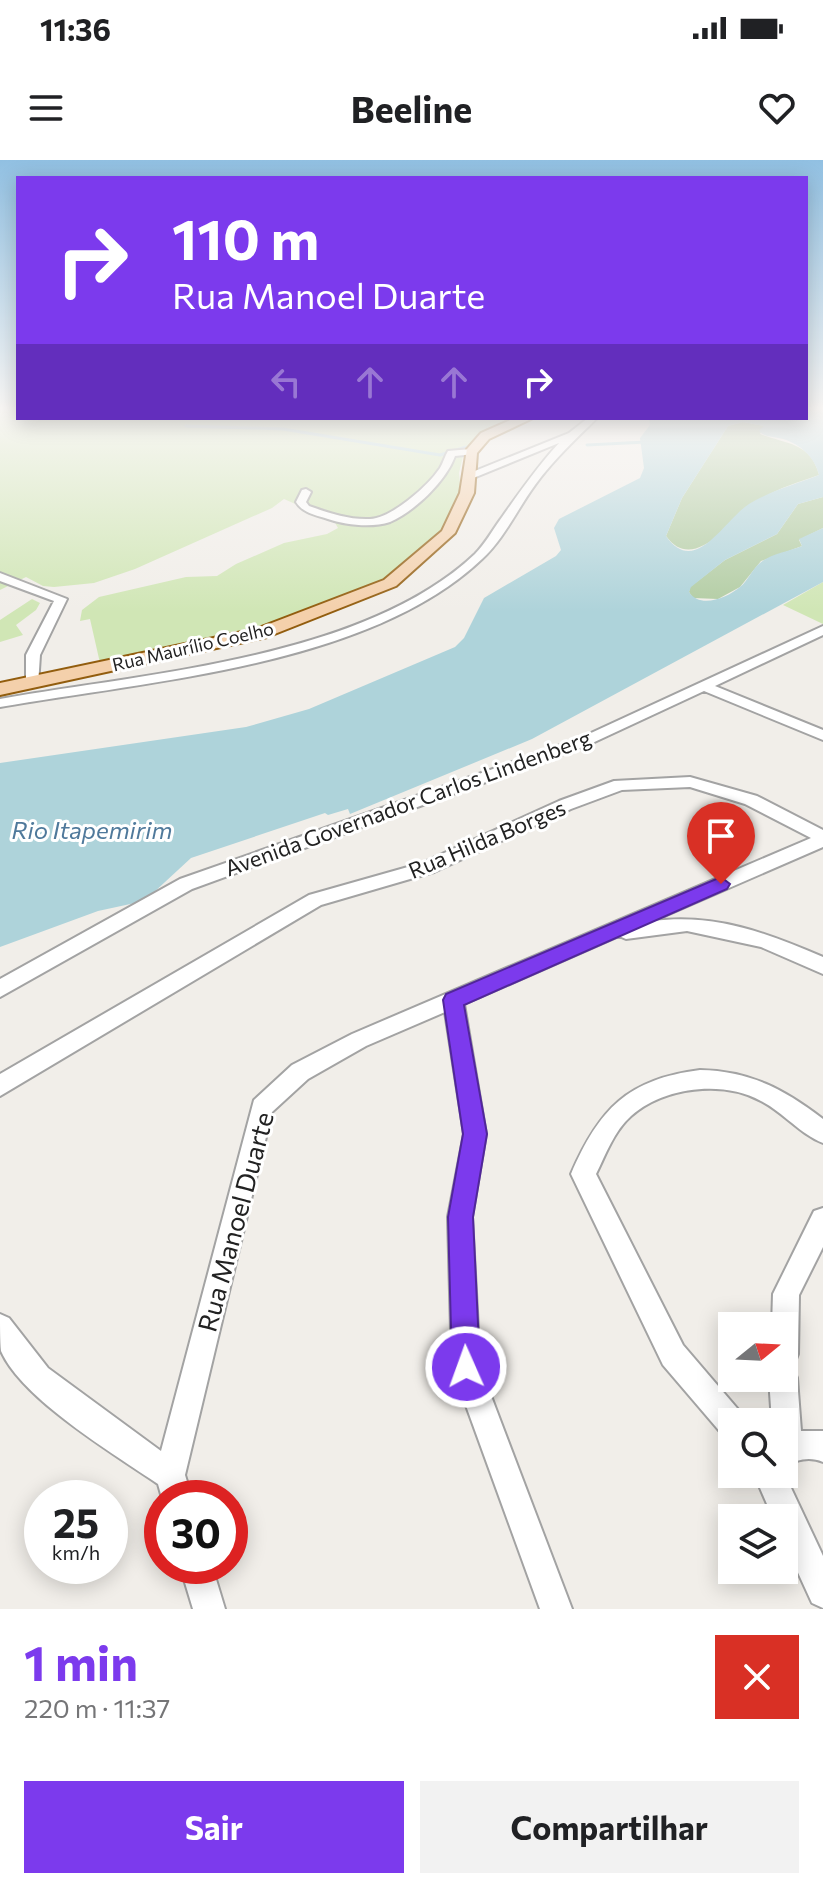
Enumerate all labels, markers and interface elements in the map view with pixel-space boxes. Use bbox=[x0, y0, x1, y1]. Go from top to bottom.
text: 11:36 bbox=[40, 10, 111, 47]
icon: menu bbox=[24, 86, 68, 130]
text: Beeline bbox=[351, 86, 472, 130]
icon: heart bbox=[755, 86, 799, 130]
text: 110 m bbox=[172, 203, 319, 272]
icon: right bbox=[40, 208, 144, 312]
text: Rua Manoel Duarte bbox=[172, 272, 485, 316]
icon: left bbox=[264, 360, 308, 404]
icon: ahead bbox=[348, 360, 392, 404]
icon: ahead bbox=[432, 360, 476, 404]
icon: right bbox=[516, 360, 560, 404]
street label: Rua Maurílio Coelho bbox=[110, 617, 276, 675]
street label: Avenida Governador Carlos Lindenberg bbox=[221, 723, 595, 882]
street label: Rua Hilda Borges bbox=[404, 793, 570, 884]
pin bbox=[687, 802, 755, 884]
icon: arrive bbox=[699, 814, 743, 858]
water label: Rio Itapemirim bbox=[12, 815, 172, 844]
street label: Rua Manoel Duarte bbox=[190, 1108, 279, 1335]
north arrow bbox=[718, 1312, 798, 1392]
map controls bbox=[718, 1312, 798, 1584]
position arrow bbox=[424, 1325, 508, 1409]
button: search bbox=[718, 1408, 798, 1488]
speed limit sign: 30 bbox=[144, 1480, 248, 1584]
text: 25 bbox=[53, 1497, 99, 1546]
button: layers bbox=[718, 1504, 798, 1584]
text: km/h bbox=[52, 1540, 100, 1564]
text: 1 min bbox=[24, 1632, 138, 1691]
button: close bbox=[715, 1635, 799, 1719]
text: 220 m · 11:37 bbox=[24, 1692, 170, 1723]
button: Sair bbox=[24, 1781, 404, 1873]
button: Compartilhar bbox=[420, 1781, 799, 1873]

